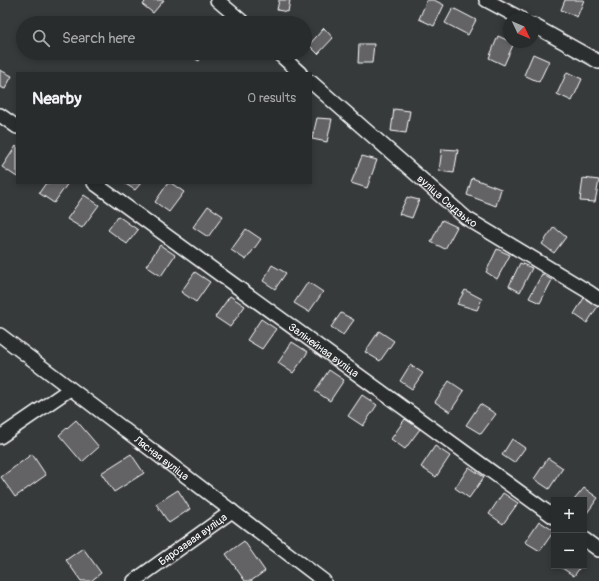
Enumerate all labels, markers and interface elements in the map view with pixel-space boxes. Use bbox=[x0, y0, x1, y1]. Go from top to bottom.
north arrow bbox=[503, 12, 539, 48]
search box bbox=[16, 16, 312, 60]
icon: search bbox=[30, 27, 52, 49]
text: Search here bbox=[62, 29, 135, 48]
text: Nearby bbox=[32, 88, 81, 109]
text: 0 results bbox=[247, 90, 296, 106]
street label: вуліца Сыдзько bbox=[415, 172, 480, 230]
street label: Залінейная вуліца bbox=[286, 320, 362, 380]
street label: Лясная вуліца bbox=[131, 432, 192, 483]
map controls bbox=[551, 497, 587, 569]
button: + bbox=[551, 497, 587, 533]
street label: Бярозавая вуліца bbox=[156, 510, 229, 568]
button: − bbox=[551, 533, 587, 569]

